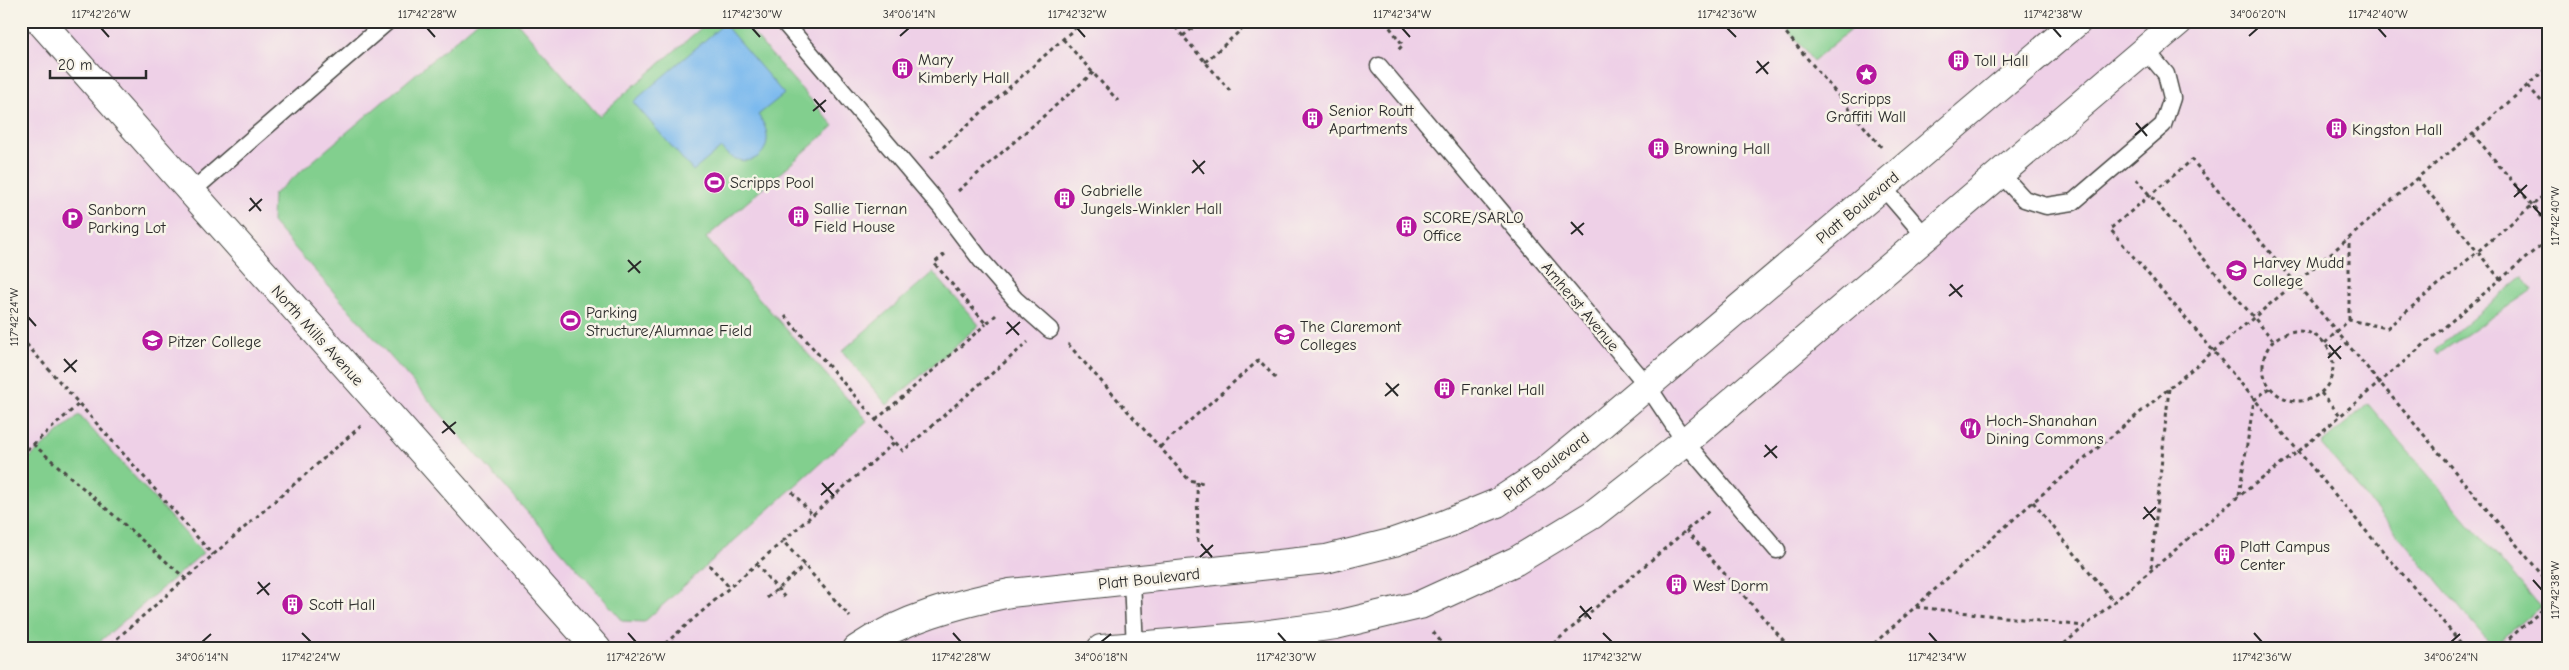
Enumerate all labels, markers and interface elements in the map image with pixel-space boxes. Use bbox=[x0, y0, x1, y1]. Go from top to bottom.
text: 117°42'26"W bbox=[71, 7, 131, 21]
text: 117°42'28"W bbox=[398, 7, 457, 21]
text: 117°42'30"W bbox=[722, 7, 782, 21]
text: 34°06'14"N bbox=[883, 7, 935, 21]
text: 117°42'32"W bbox=[1048, 7, 1107, 21]
text: 117°42'34"W bbox=[1373, 7, 1432, 21]
text: 117°42'36"W bbox=[1698, 7, 1757, 21]
text: 117°42'38"W bbox=[2024, 7, 2083, 21]
text: 34°06'20"N bbox=[2230, 7, 2286, 21]
text: 117°42'40"W bbox=[2348, 7, 2408, 21]
scale bar bbox=[50, 48, 146, 80]
building icon: Toll Hall bbox=[1946, 48, 1970, 72]
place label: Mary Kimberly Hall bbox=[918, 51, 1010, 87]
place label: Toll Hall bbox=[1974, 52, 2029, 70]
text: 20 m bbox=[58, 56, 92, 74]
building icon: Mary Kimberly Hall bbox=[890, 56, 914, 80]
place icon: Scripps Graffiti Wall bbox=[1854, 62, 1878, 86]
place label: Scripps Graffiti Wall bbox=[1826, 90, 1906, 126]
place label: Senior Routt Apartments bbox=[1329, 102, 1414, 138]
building icon: Senior Routt Apartments bbox=[1301, 107, 1325, 131]
building icon: Kingston Hall bbox=[2324, 117, 2348, 141]
place label: Kingston Hall bbox=[2352, 121, 2442, 139]
building icon: Browning Hall bbox=[1646, 136, 1670, 160]
place label: Browning Hall bbox=[1674, 140, 1770, 158]
street label: Platt Boulevard bbox=[1813, 168, 1903, 248]
sports icon: Scripps Pool bbox=[702, 170, 726, 194]
place label: Scripps Pool bbox=[730, 174, 814, 192]
place label: Gabrielle Jungels-Winkler Hall bbox=[1081, 182, 1222, 218]
text: 117°42'40"W bbox=[2548, 186, 2562, 246]
building icon: Gabrielle Jungels-Winkler Hall bbox=[1053, 187, 1077, 211]
place label: Sallie Tiernan Field House bbox=[814, 200, 907, 236]
place label: Sanborn Parking Lot bbox=[88, 201, 166, 237]
building icon: Sallie Tiernan Field House bbox=[786, 205, 810, 229]
parking icon: Sanborn Parking Lot bbox=[60, 206, 84, 230]
place label: SCORE/SARLO Office bbox=[1423, 209, 1524, 245]
building icon: SCORE/SARLO Office bbox=[1395, 214, 1419, 238]
place label: Harvey Mudd College bbox=[2253, 254, 2345, 290]
street label: Amherst Avenue bbox=[1538, 258, 1623, 355]
school or university icon: Harvey Mudd College bbox=[2225, 259, 2249, 283]
street label: North Mills Avenue bbox=[268, 282, 367, 389]
text: 117°42'24"W bbox=[7, 287, 21, 346]
place label: Parking Structure/Alumnae Field bbox=[586, 304, 752, 340]
sports icon: Parking Structure/Alumnae Field bbox=[558, 309, 582, 333]
place label: The Claremont Colleges bbox=[1300, 318, 1401, 354]
school or university icon: The Claremont Colleges bbox=[1272, 323, 1296, 347]
school or university icon: Pitzer College bbox=[140, 329, 164, 353]
place label: Pitzer College bbox=[168, 333, 261, 351]
building icon: Frankel Hall bbox=[1433, 377, 1457, 401]
place label: Frankel Hall bbox=[1461, 381, 1545, 399]
place label: Hoch-Shanahan Dining Commons bbox=[1986, 412, 2104, 448]
restaurant icon: Hoch-Shanahan Dining Commons bbox=[1958, 417, 1982, 441]
street label: Platt Boulevard bbox=[1500, 429, 1593, 505]
place label: Platt Campus Center bbox=[2240, 538, 2330, 574]
building icon: Platt Campus Center bbox=[2212, 543, 2236, 567]
text: 117°42'38"W bbox=[2548, 560, 2562, 619]
street label: Platt Boulevard bbox=[1097, 565, 1201, 593]
building icon: West Dorm bbox=[1665, 573, 1689, 597]
place label: West Dorm bbox=[1693, 577, 1769, 595]
building icon: Scott Hall bbox=[281, 592, 305, 616]
place label: Scott Hall bbox=[309, 596, 375, 614]
text: 34°06'14"N bbox=[176, 650, 228, 664]
text: 117°42'24"W bbox=[282, 650, 341, 664]
text: 117°42'26"W bbox=[606, 650, 666, 664]
text: 117°42'28"W bbox=[932, 650, 991, 664]
text: 34°06'18"N bbox=[1074, 650, 1128, 664]
text: 117°42'30"W bbox=[1256, 650, 1316, 664]
text: 117°42'32"W bbox=[1583, 650, 1642, 664]
text: 117°42'34"W bbox=[1908, 650, 1967, 664]
text: 117°42'36"W bbox=[2233, 650, 2292, 664]
text: 34°06'24"N bbox=[2424, 650, 2478, 664]

